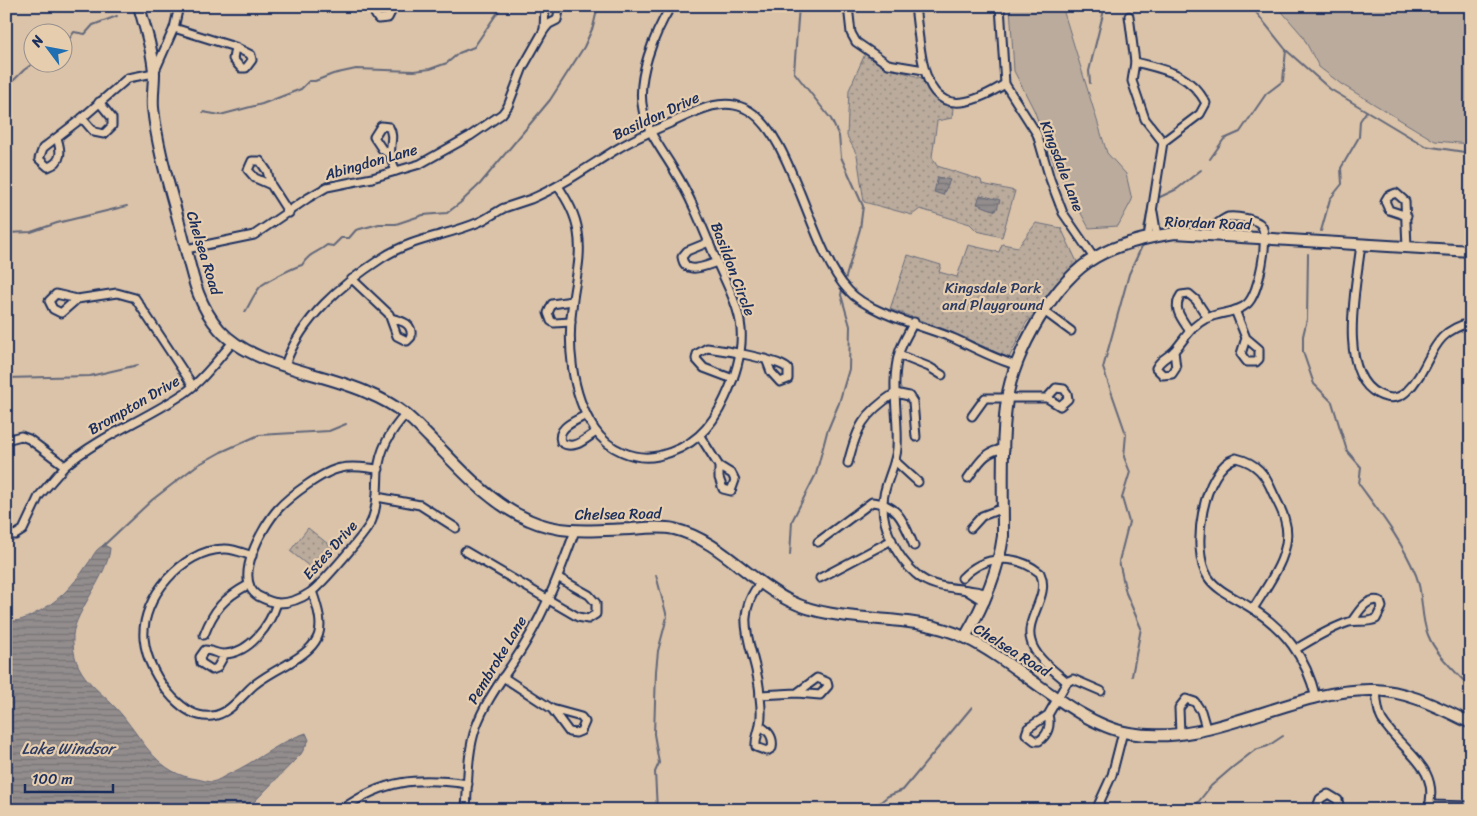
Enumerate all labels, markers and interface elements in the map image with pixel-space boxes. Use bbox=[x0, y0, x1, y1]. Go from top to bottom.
north arrow bbox=[22, 22, 72, 72]
text: N bbox=[24, 30, 51, 53]
street label: Basildon Drive bbox=[608, 84, 704, 148]
street label: Kingsdale Lane bbox=[1033, 116, 1091, 216]
street label: Abingdon Lane bbox=[320, 136, 421, 188]
street label: Chelsea Road bbox=[179, 208, 229, 299]
street label: Riordan Road bbox=[1164, 208, 1253, 238]
street label: Basildon Circle bbox=[703, 218, 763, 320]
park label: Kingsdale Park and Playground bbox=[942, 275, 1045, 318]
street label: Brompton Drive bbox=[83, 368, 185, 442]
street label: Chelsea Road bbox=[574, 500, 663, 528]
street label: Estes Drive bbox=[296, 514, 364, 586]
street label: Pembroke Lane bbox=[460, 610, 534, 709]
street label: Chelsea Road bbox=[968, 616, 1057, 685]
water label: Lake Windsor bbox=[22, 734, 118, 763]
scale bar bbox=[25, 761, 112, 793]
text: 100 m bbox=[32, 766, 73, 792]

